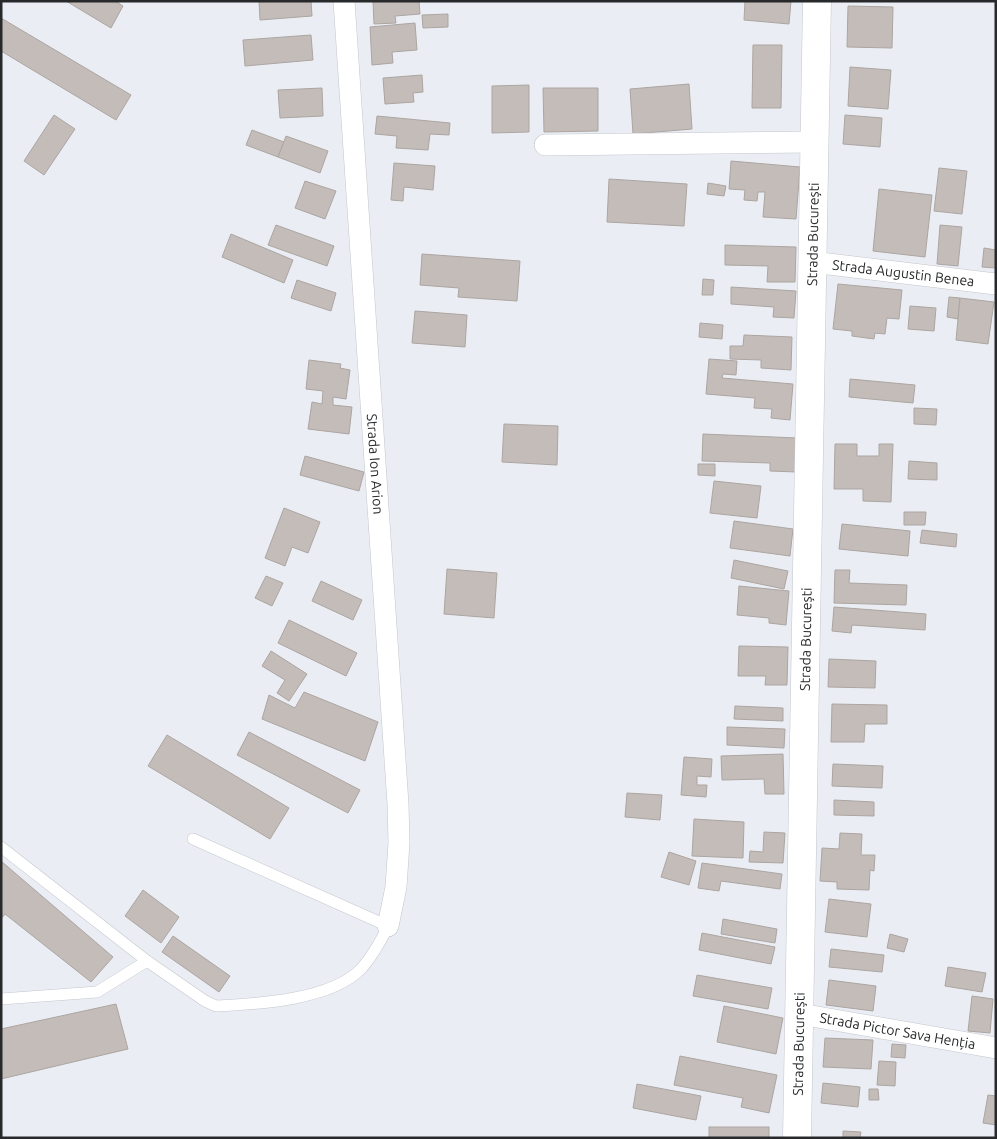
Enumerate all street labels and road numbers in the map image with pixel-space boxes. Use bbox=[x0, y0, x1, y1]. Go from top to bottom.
street label: Strada București bbox=[804, 182, 822, 286]
street label: Strada Augustin Benea bbox=[831, 256, 975, 289]
street label: Strada Ion Arion bbox=[364, 413, 387, 515]
street label: Strada București bbox=[797, 587, 815, 691]
street label: Strada București bbox=[790, 992, 808, 1096]
street label: Strada Pictor Sava Henția bbox=[818, 1010, 977, 1052]

